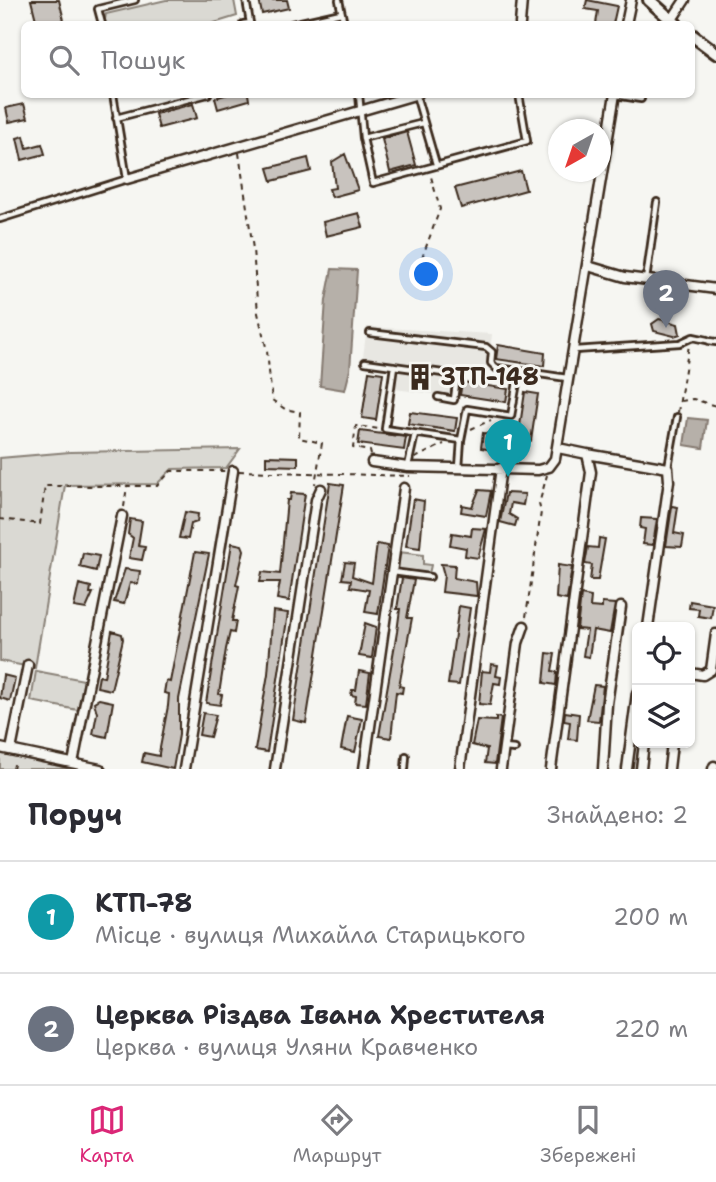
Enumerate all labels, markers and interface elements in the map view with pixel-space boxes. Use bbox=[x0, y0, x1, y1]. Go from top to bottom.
search box bbox=[21, 21, 695, 98]
icon: search bbox=[45, 41, 83, 79]
text: Пошук bbox=[101, 42, 185, 77]
north arrow bbox=[548, 119, 611, 182]
your location bbox=[409, 257, 443, 291]
pin: 2 bbox=[643, 270, 689, 328]
place label: ЗТП-148 bbox=[441, 361, 539, 393]
building icon: ЗТП-148 bbox=[405, 362, 435, 392]
pin: 1 bbox=[485, 419, 531, 477]
map controls bbox=[632, 622, 695, 748]
button: locate bbox=[632, 622, 695, 685]
button: layers bbox=[632, 685, 695, 748]
text: Поруч bbox=[28, 794, 122, 835]
text: Знайдено: 2 bbox=[547, 800, 688, 830]
text: КТП-78 bbox=[95, 885, 193, 920]
text: 1 bbox=[46, 902, 56, 932]
text: 200 m bbox=[613, 902, 688, 932]
text: Місце · вулиця Михайла Старицького bbox=[95, 920, 526, 950]
text: Церква Різдва Івана Хрестителя bbox=[95, 997, 545, 1032]
text: 2 bbox=[43, 1014, 59, 1044]
text: 220 m bbox=[614, 1014, 688, 1044]
text: Церква · вулиця Уляни Кравченко bbox=[95, 1032, 478, 1062]
tab: Карта bbox=[79, 1101, 134, 1168]
tab: Маршрут bbox=[293, 1101, 381, 1168]
tab: Збережені bbox=[540, 1101, 637, 1168]

